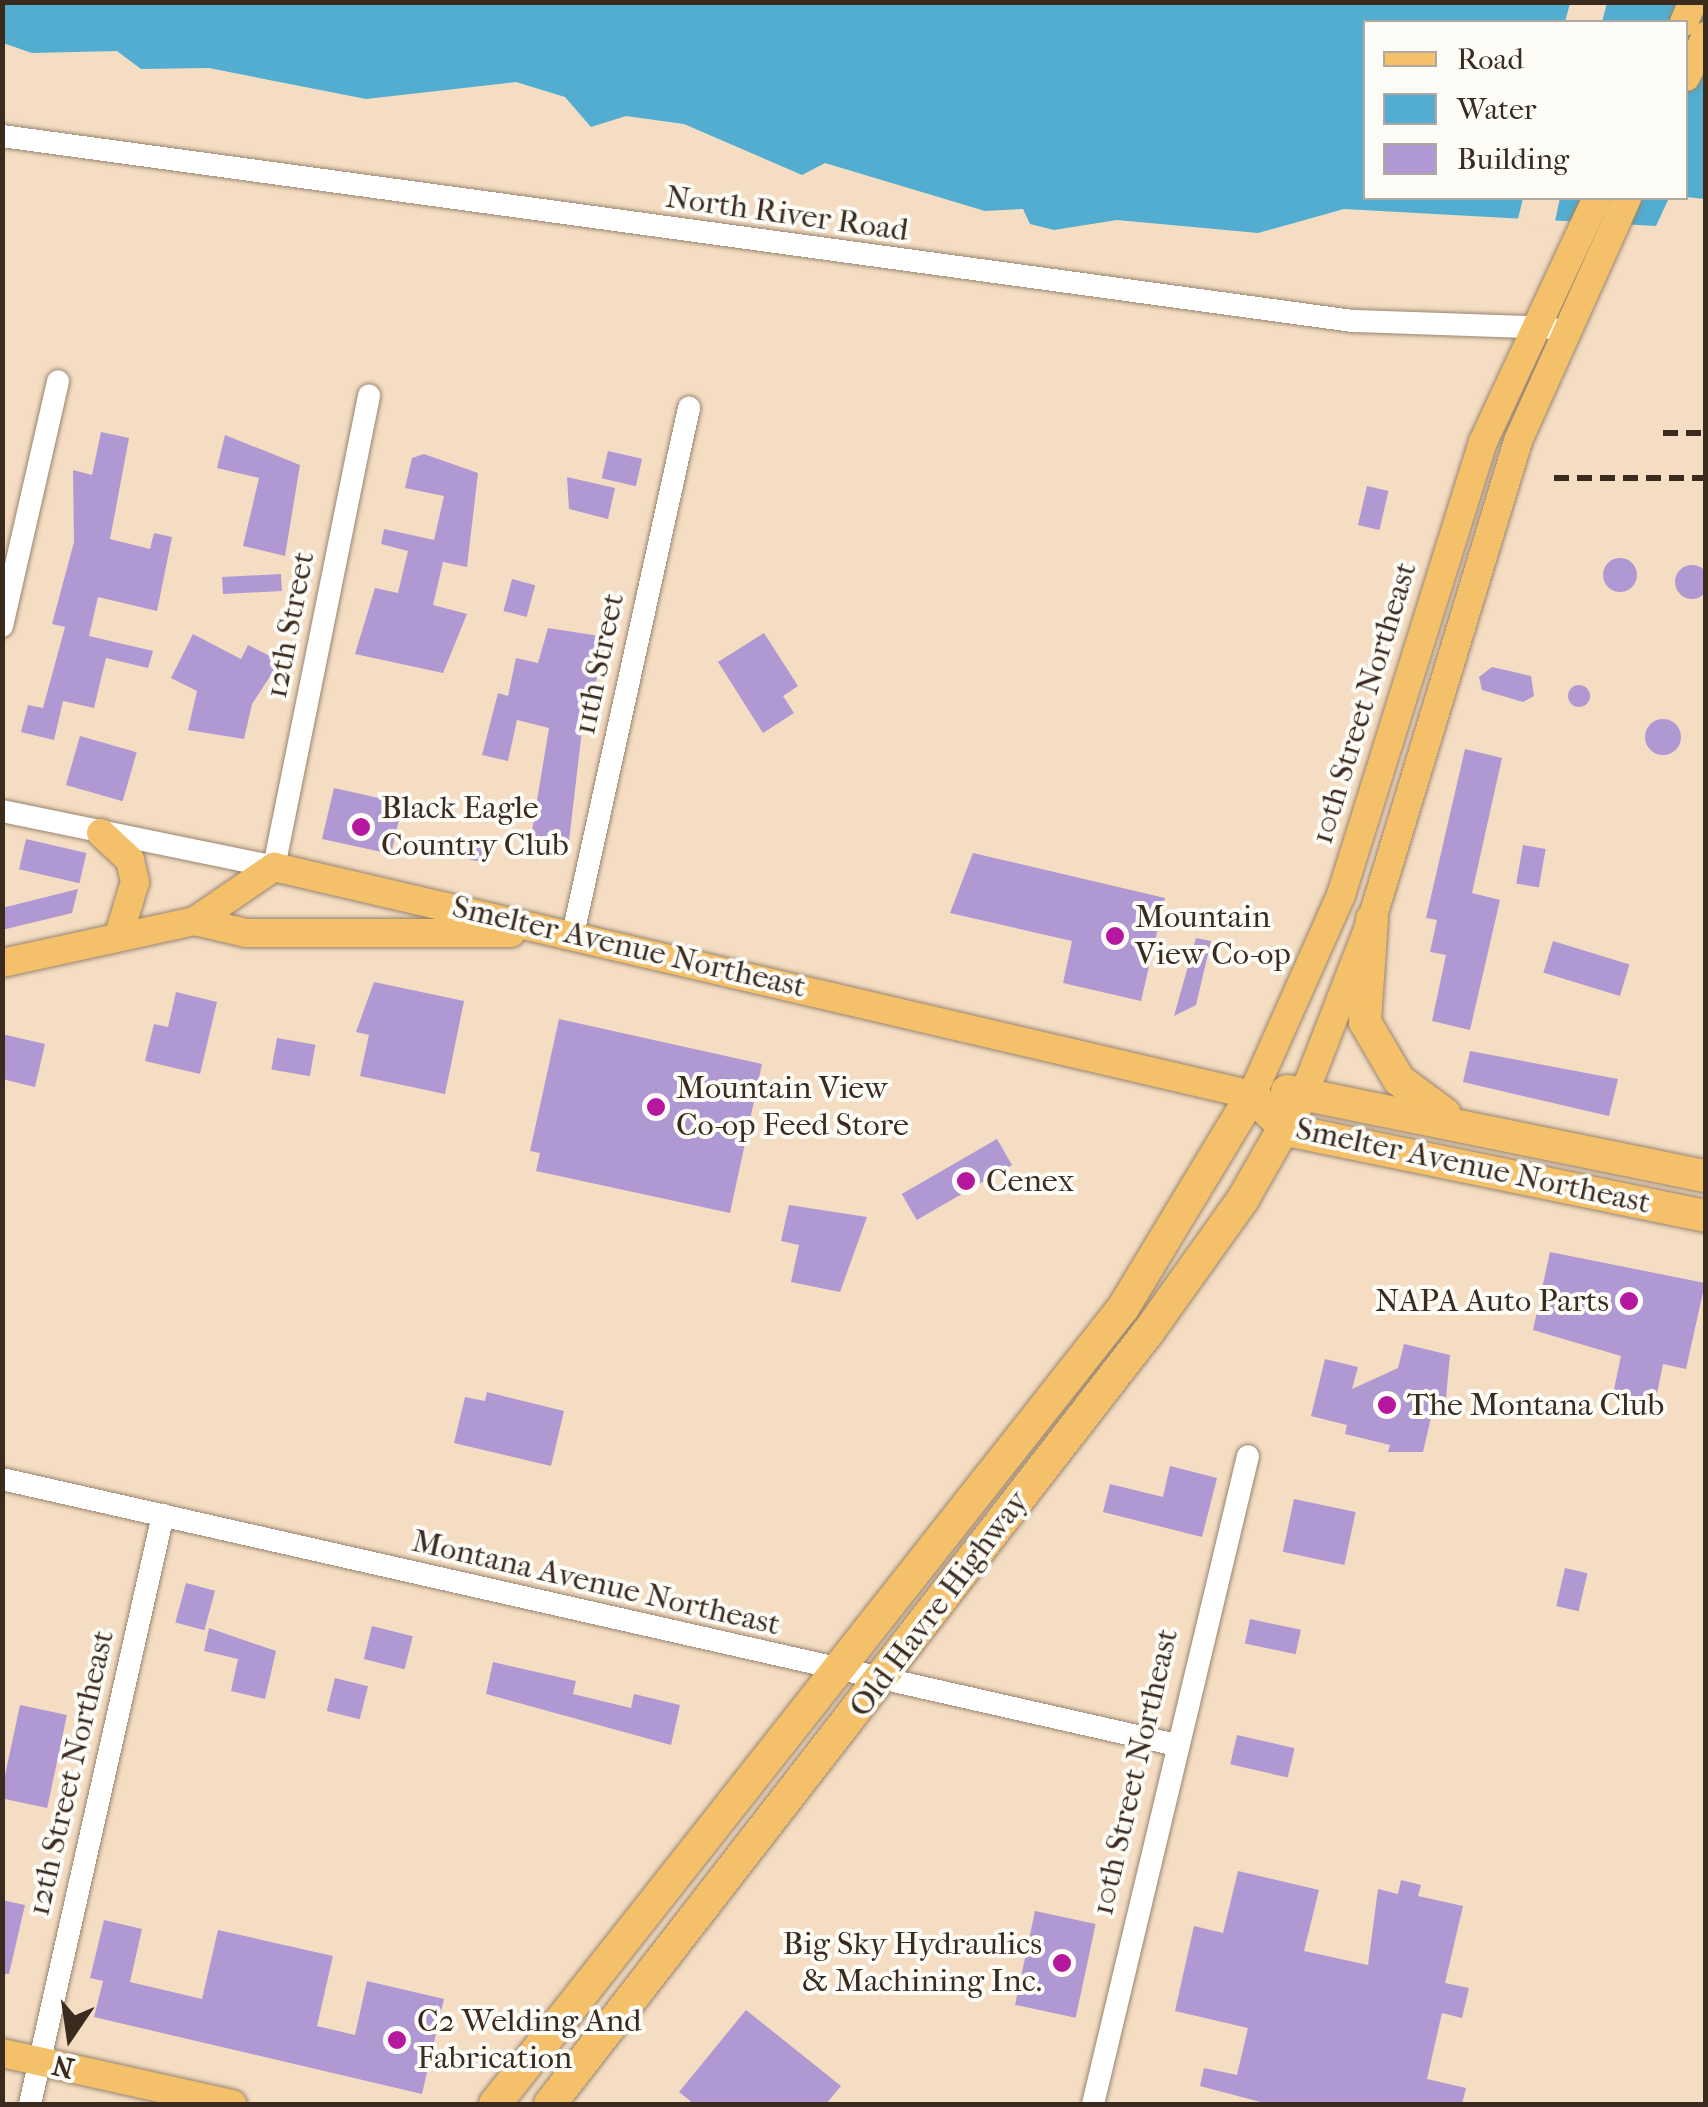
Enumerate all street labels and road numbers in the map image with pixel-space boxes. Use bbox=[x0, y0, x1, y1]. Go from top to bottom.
street label: North River Road bbox=[663, 178, 911, 250]
street label: 12th Street bbox=[257, 548, 323, 702]
street label: 10th Street Northeast bbox=[1303, 557, 1425, 849]
street label: 11th Street bbox=[565, 590, 633, 738]
street label: Smelter Avenue Northeast bbox=[448, 888, 810, 1006]
street label: Smelter Avenue Northeast bbox=[1292, 1110, 1654, 1222]
street label: Old Havre Highway bbox=[841, 1483, 1037, 1725]
street label: Montana Avenue Northeast bbox=[408, 1522, 784, 1644]
street label: 10th Street Northeast bbox=[1083, 1625, 1187, 1919]
street label: 12th Street Northeast bbox=[19, 1626, 123, 1920]

